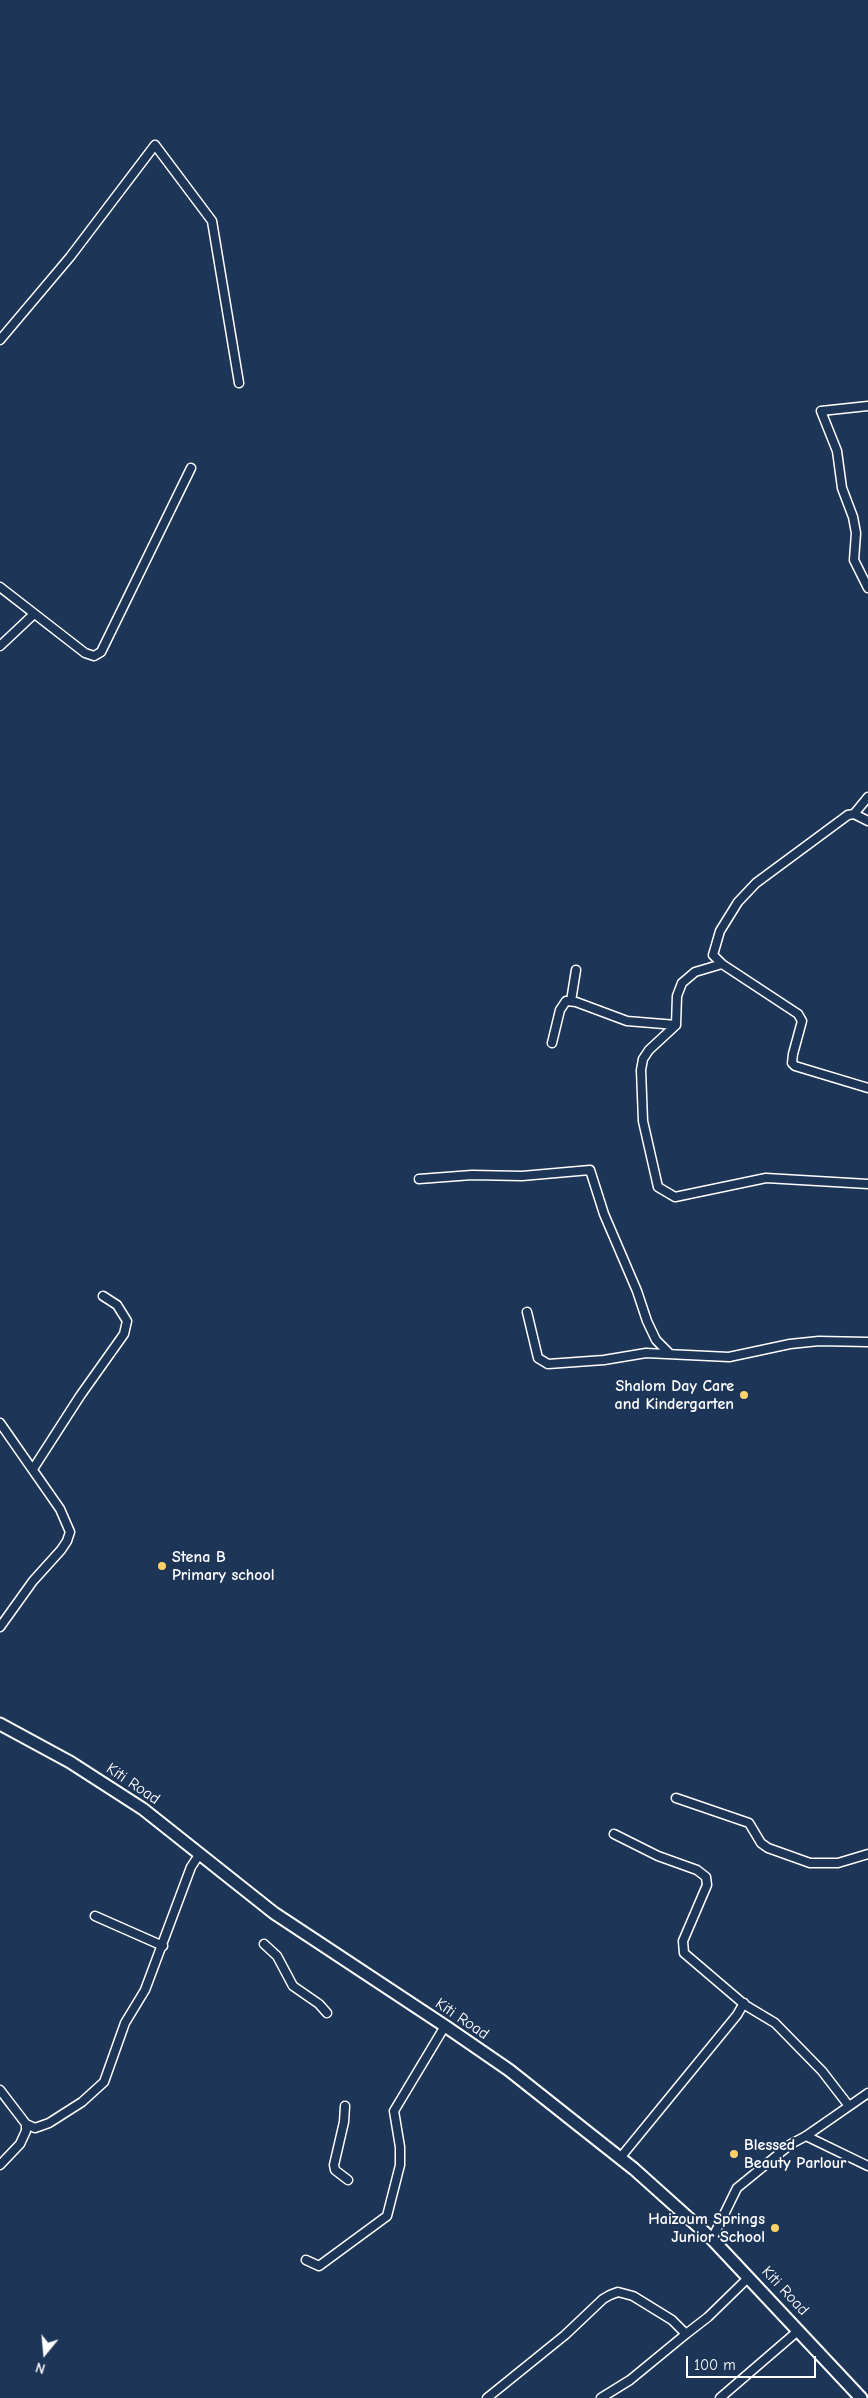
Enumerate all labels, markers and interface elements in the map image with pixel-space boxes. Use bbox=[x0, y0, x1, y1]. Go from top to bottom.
place label: Shalom Day Care and Kindergarten bbox=[615, 1376, 734, 1414]
marker: Shalom Day Care and Kindergarten bbox=[738, 1389, 750, 1401]
place label: Stena B Primary school bbox=[172, 1547, 275, 1585]
marker: Stena B Primary school bbox=[156, 1560, 168, 1572]
street label: Kiti Road bbox=[102, 1759, 164, 1809]
street label: Kiti Road bbox=[431, 1994, 493, 2044]
place label: Blessed Beauty Parlour bbox=[744, 2135, 847, 2173]
marker: Blessed Beauty Parlour bbox=[728, 2148, 740, 2160]
place label: Haizoum Springs Junior School bbox=[648, 2209, 765, 2247]
marker: Haizoum Springs Junior School bbox=[769, 2222, 781, 2234]
street label: Kiti Road bbox=[757, 2262, 813, 2320]
north arrow bbox=[20, 2328, 70, 2378]
scale bar bbox=[688, 2346, 818, 2378]
text: 100 m bbox=[694, 2356, 736, 2374]
text: N bbox=[34, 2358, 47, 2377]

